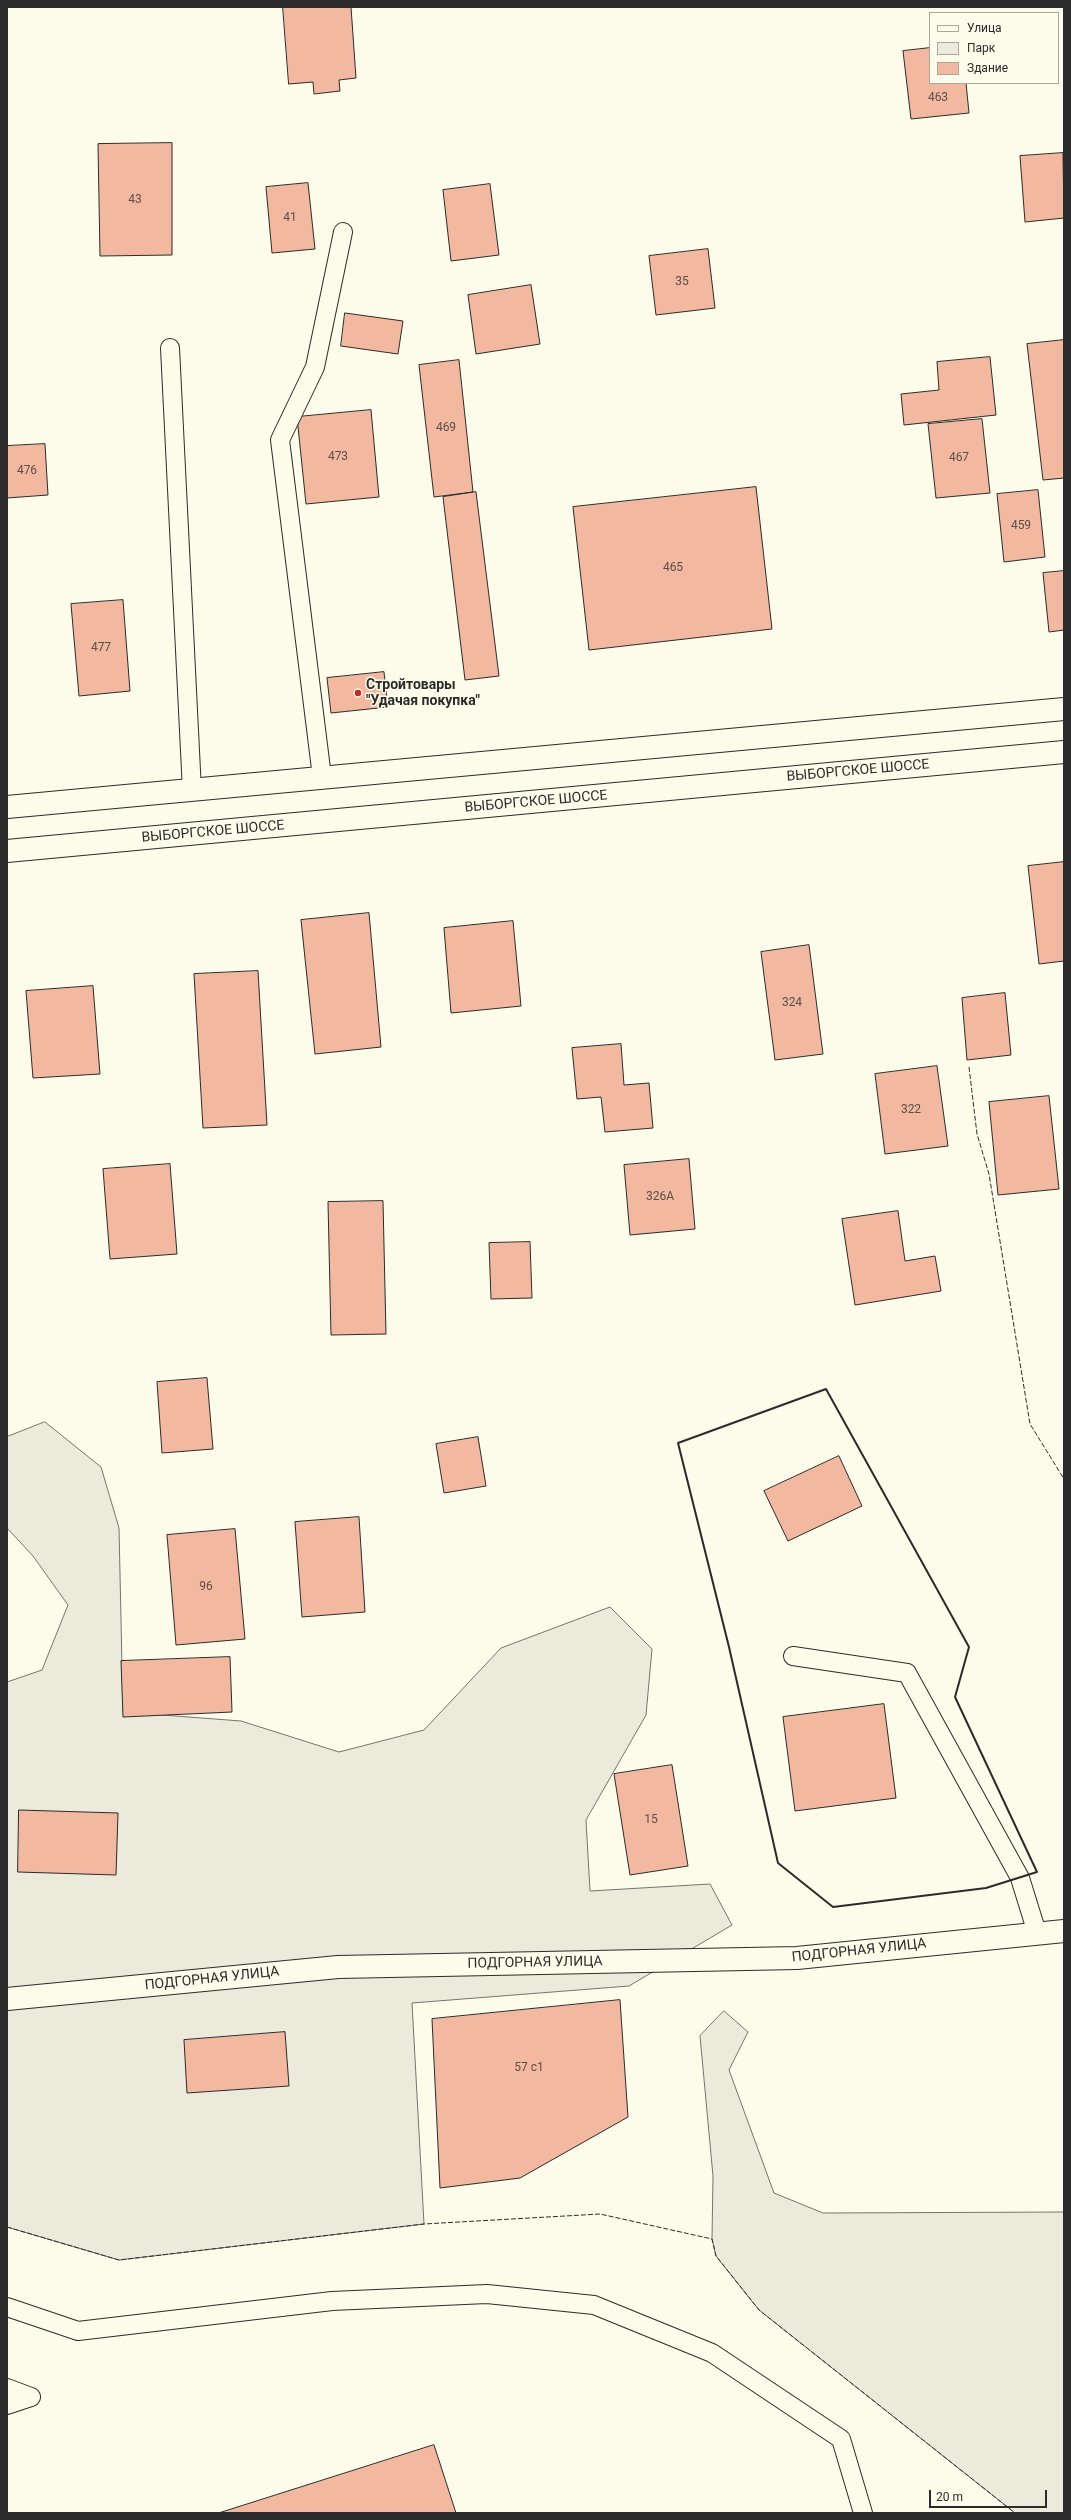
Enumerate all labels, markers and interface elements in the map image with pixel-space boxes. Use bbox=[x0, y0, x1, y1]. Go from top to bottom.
legend bbox=[929, 12, 1059, 84]
text: Улица bbox=[967, 21, 1002, 35]
text: Парк bbox=[967, 41, 995, 55]
text: Здание bbox=[967, 61, 1008, 75]
house number: 463 bbox=[928, 91, 948, 105]
house number: 43 bbox=[128, 193, 142, 207]
house number: 41 bbox=[283, 211, 297, 225]
house number: 35 bbox=[675, 275, 689, 289]
house number: 469 bbox=[436, 421, 456, 435]
house number: 473 bbox=[328, 450, 348, 464]
house number: 467 bbox=[949, 451, 969, 465]
house number: 476 bbox=[17, 464, 37, 478]
house number: 459 bbox=[1011, 519, 1031, 533]
house number: 465 bbox=[663, 561, 683, 575]
house number: 477 bbox=[91, 641, 111, 655]
place label: Cтройтовары "Удачая покупка" bbox=[366, 677, 480, 710]
marker: Cтройтовары "Удачая покупка" bbox=[353, 688, 363, 698]
street label: ВЫБОРГСКОЕ ШОССЕ bbox=[786, 756, 930, 786]
street label: ВЫБОРГСКОЕ ШОССЕ bbox=[464, 787, 608, 817]
street label: ВЫБОРГСКОЕ ШОССЕ bbox=[141, 817, 285, 847]
house number: 324 bbox=[782, 996, 802, 1010]
house number: 322 bbox=[901, 1103, 921, 1117]
house number: 326А bbox=[646, 1190, 674, 1204]
house number: 96 bbox=[199, 1580, 213, 1594]
house number: 15 bbox=[644, 1813, 658, 1827]
street label: ПОДГОРНАЯ УЛИЦА bbox=[791, 1936, 927, 1966]
street label: ПОДГОРНАЯ УЛИЦА bbox=[467, 1953, 603, 1973]
street label: ПОДГОРНАЯ УЛИЦА bbox=[144, 1964, 280, 1994]
house number: 57 с1 bbox=[514, 2061, 544, 2075]
scale bar bbox=[931, 2482, 1049, 2508]
text: 20 m bbox=[936, 2490, 963, 2504]

